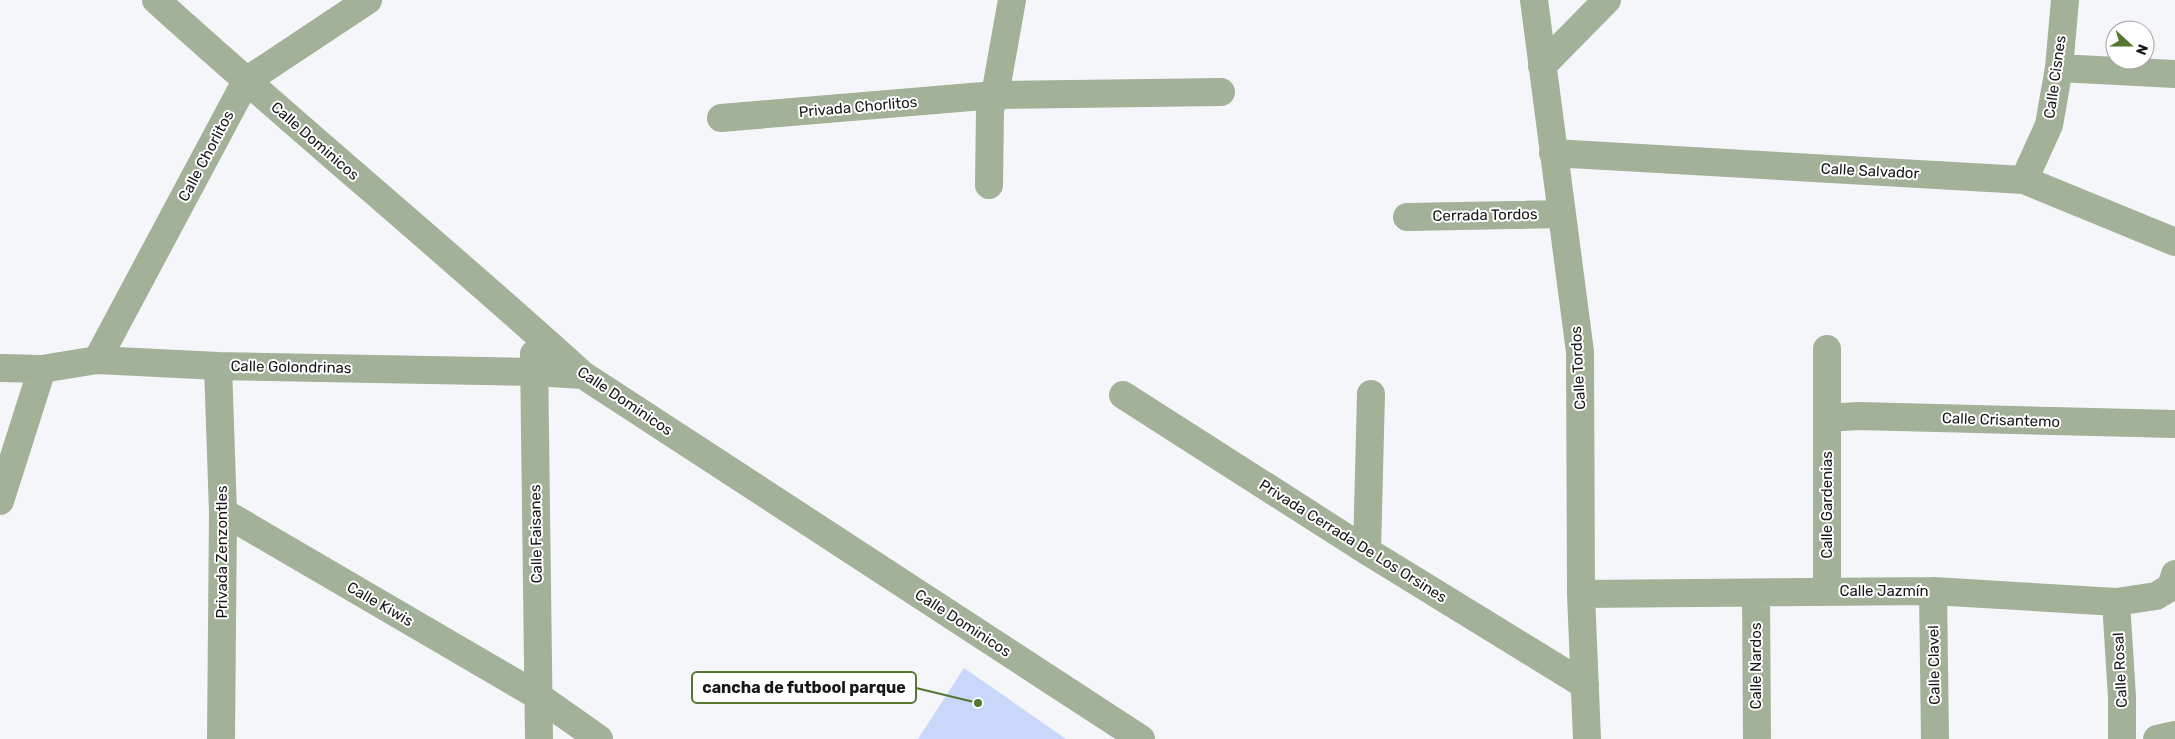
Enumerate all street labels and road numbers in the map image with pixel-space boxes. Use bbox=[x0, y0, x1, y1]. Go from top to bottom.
street label: Calle Cisnes bbox=[2040, 34, 2070, 120]
street label: Privada Chorlitos bbox=[798, 93, 918, 121]
street label: Calle Dominicos bbox=[267, 98, 363, 184]
street label: Calle Chorlitos bbox=[174, 107, 238, 205]
street label: Calle Salvador bbox=[1820, 159, 1920, 183]
street label: Cerrada Tordos bbox=[1432, 205, 1538, 225]
street label: Calle Tordos bbox=[1567, 325, 1589, 410]
street label: Calle Golondrinas bbox=[230, 357, 352, 377]
street label: Calle Dominicos bbox=[574, 363, 676, 440]
street label: Calle Crisantemo bbox=[1942, 409, 2060, 431]
street label: Calle Gardenias bbox=[1818, 451, 1836, 559]
street label: Privada Cerrada De Los Orsines bbox=[1256, 476, 1450, 607]
street label: Calle Faisanes bbox=[526, 484, 546, 584]
street label: Privada Zenzontles bbox=[213, 485, 231, 619]
street label: Calle Kiwis bbox=[344, 578, 417, 630]
street label: Calle Jazmín bbox=[1839, 582, 1929, 600]
street label: Calle Dominicos bbox=[912, 585, 1015, 661]
street label: Calle Nardos bbox=[1747, 622, 1765, 710]
street label: Calle Clavel bbox=[1924, 625, 1944, 705]
street label: Calle Rosal bbox=[2109, 632, 2131, 708]

